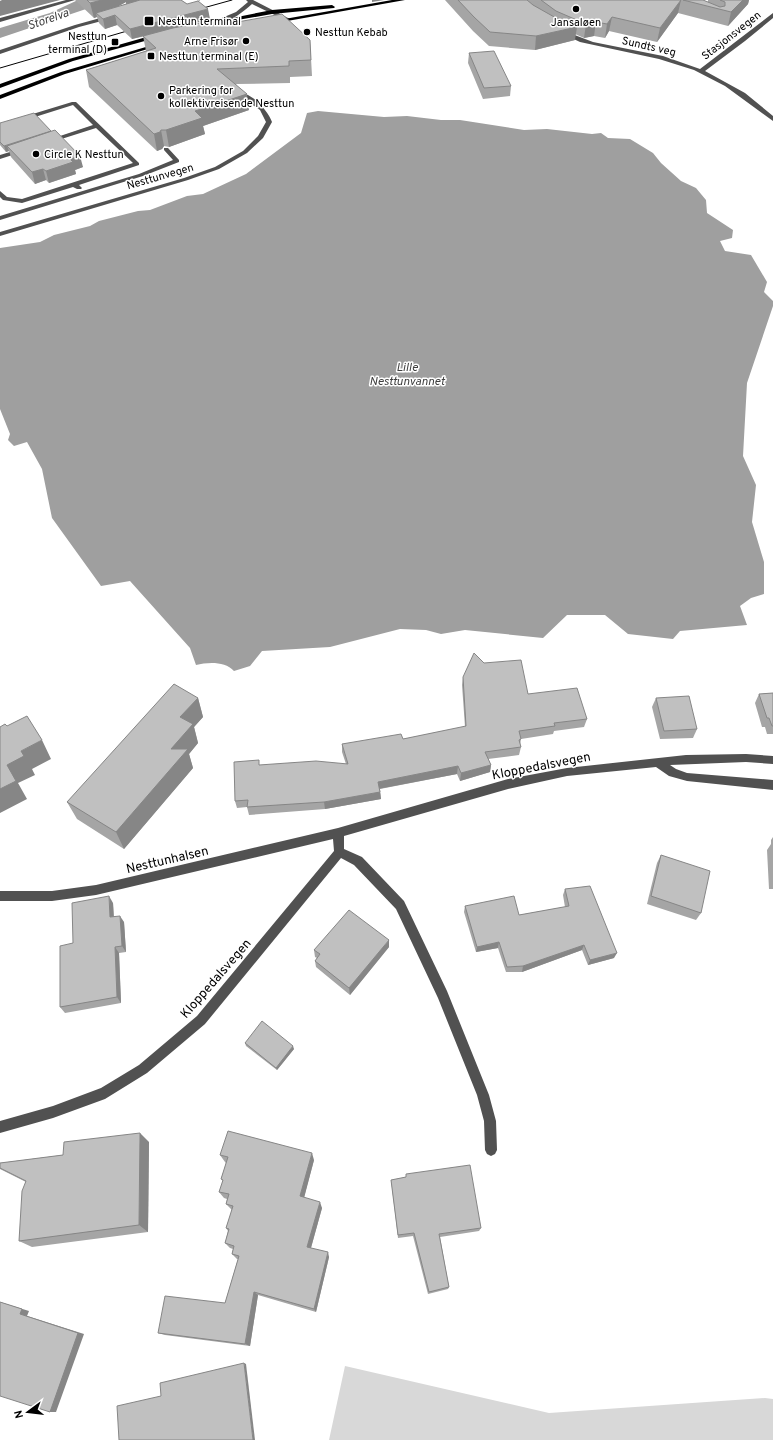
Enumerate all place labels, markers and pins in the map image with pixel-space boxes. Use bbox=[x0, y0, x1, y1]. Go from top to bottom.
marker: Jansaløen bbox=[571, 4, 581, 14]
marker: Nesttun terminal bbox=[143, 15, 155, 27]
place label: Nesttun terminal bbox=[158, 15, 241, 29]
place label: Jansaløen bbox=[551, 16, 601, 30]
place label: Nesttun Kebab bbox=[315, 26, 388, 40]
marker: Nesttun Kebab bbox=[302, 27, 312, 37]
place label: Nesttun terminal (D) bbox=[48, 30, 107, 57]
place label: Arne Frisør bbox=[184, 35, 239, 49]
marker: Arne Frisør bbox=[241, 36, 251, 46]
marker: Nesttun terminal (D) bbox=[110, 37, 120, 47]
place label: Nesttun terminal (E) bbox=[159, 50, 259, 64]
marker: Nesttun terminal (E) bbox=[146, 51, 156, 61]
place label: Parkering for kollektivreisende Nesttun bbox=[169, 84, 294, 111]
marker: Parkering for kollektivreisende Nesttun bbox=[156, 91, 166, 101]
place label: Circle K Nesttun bbox=[44, 148, 124, 162]
marker: Circle K Nesttun bbox=[31, 149, 41, 159]

